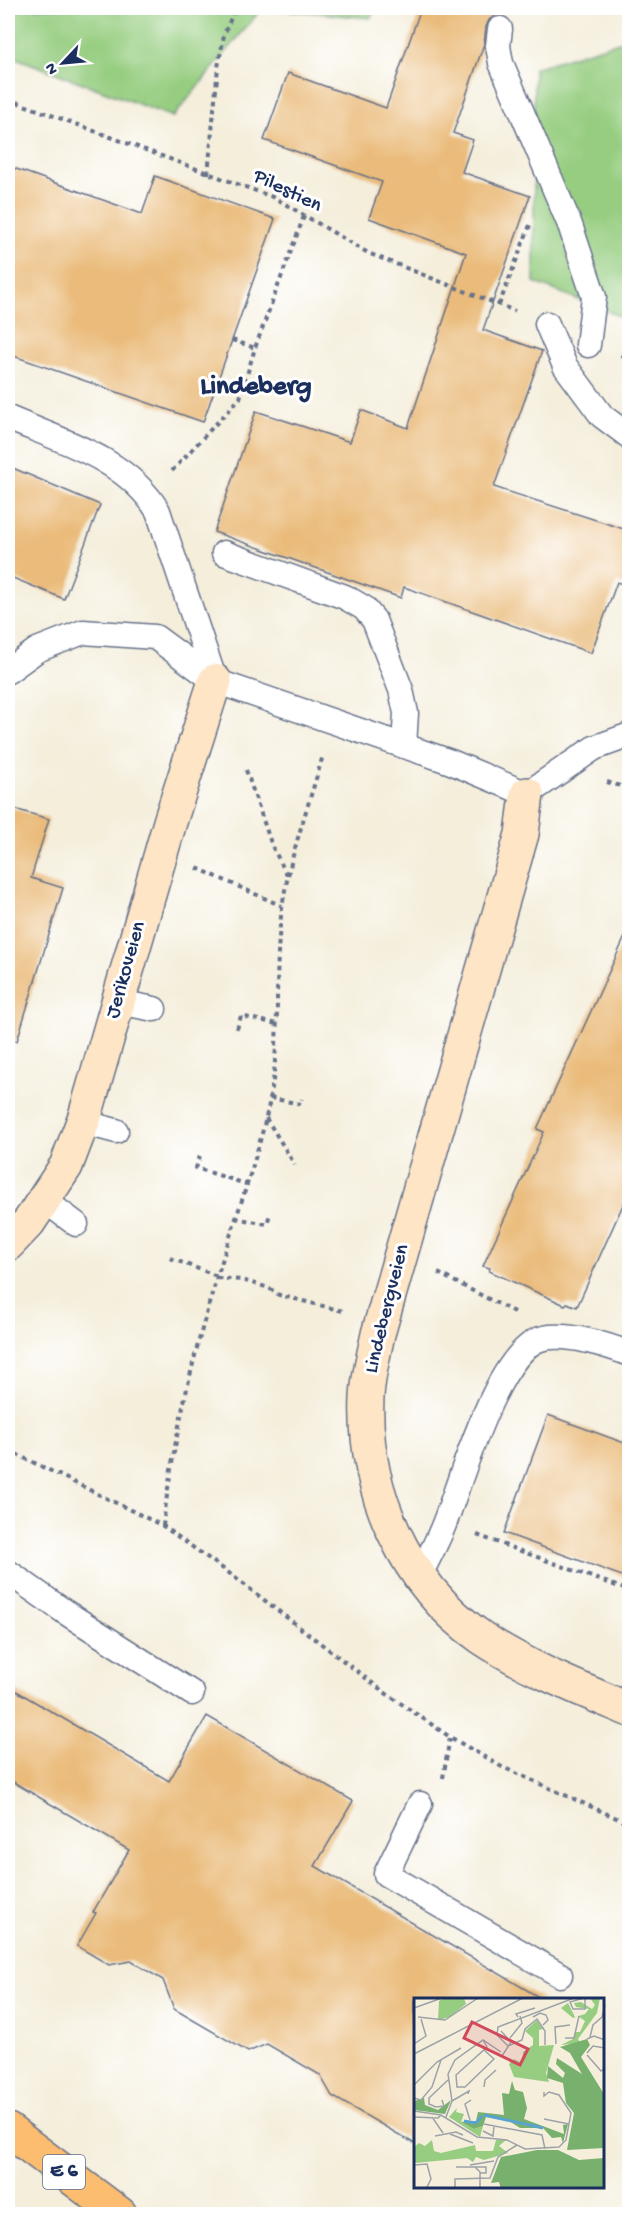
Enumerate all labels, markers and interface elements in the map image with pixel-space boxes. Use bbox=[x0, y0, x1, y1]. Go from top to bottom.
north arrow bbox=[33, 33, 93, 93]
text: N bbox=[42, 59, 63, 77]
street label: Pilestien bbox=[248, 164, 325, 219]
district label: Lindeberg bbox=[200, 372, 312, 404]
street label: Jerikoveien bbox=[101, 919, 153, 1021]
street label: Lindebergveien bbox=[360, 1242, 416, 1376]
inset map bbox=[414, 1998, 604, 2189]
road number: E 6 bbox=[43, 2155, 85, 2189]

